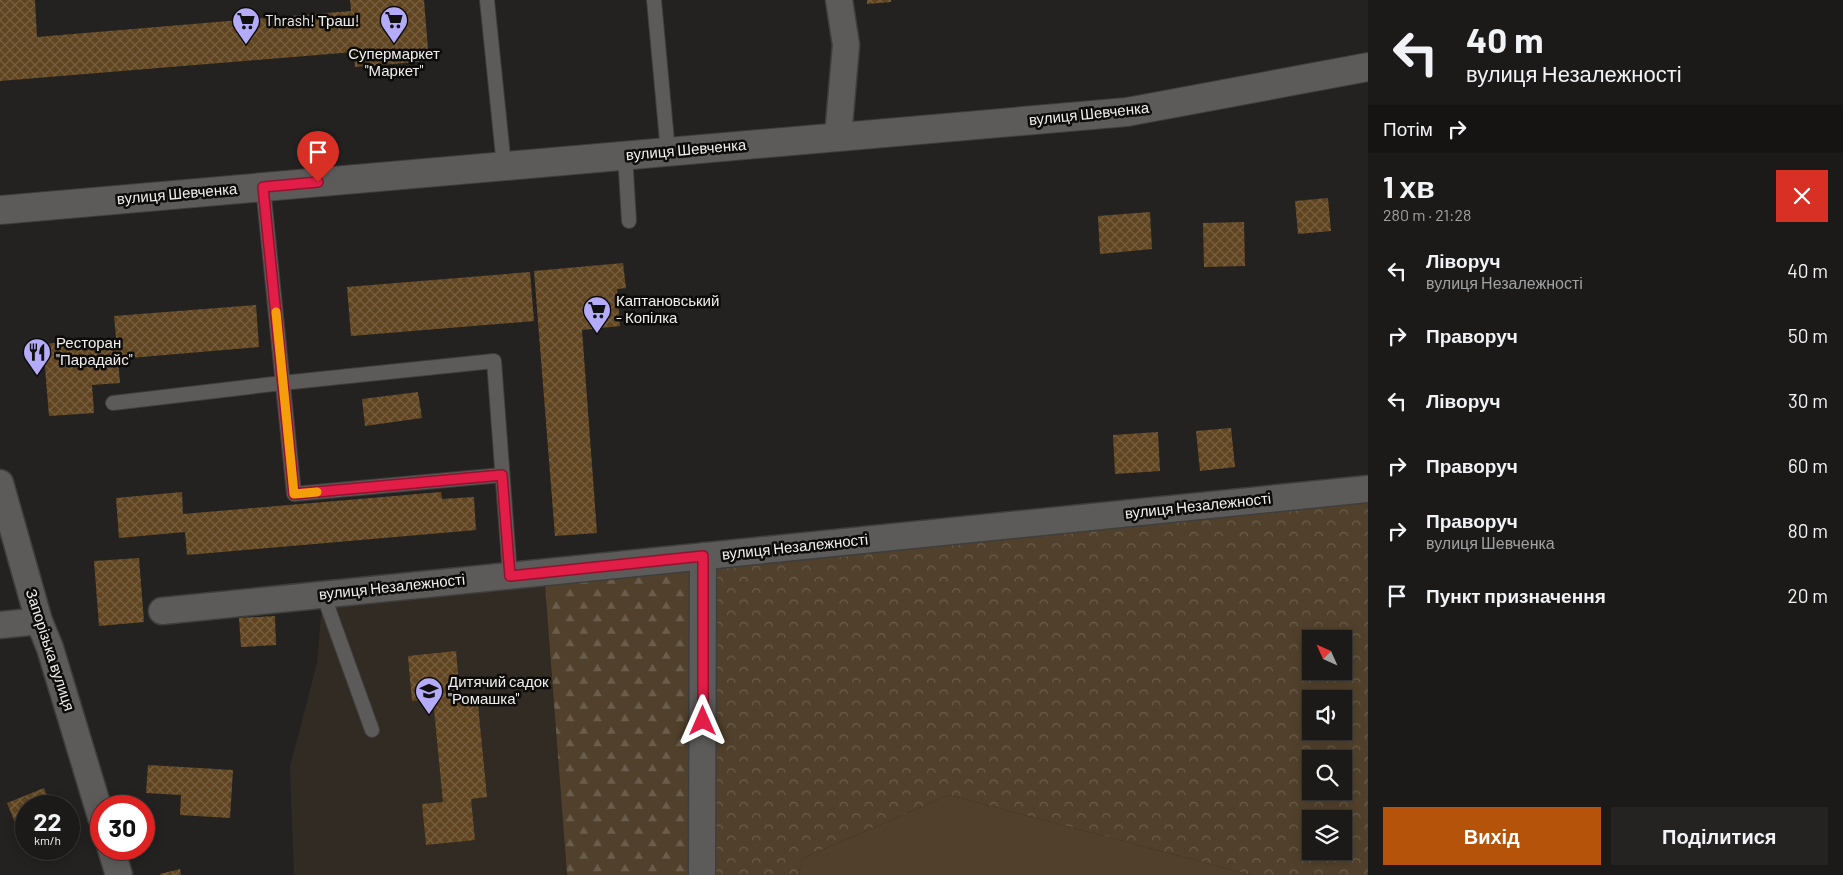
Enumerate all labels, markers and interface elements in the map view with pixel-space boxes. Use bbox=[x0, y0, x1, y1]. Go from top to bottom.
supermarket icon: Супермаркет "Маркет" bbox=[379, 5, 409, 44]
supermarket icon: Thrash! Траш! bbox=[231, 6, 261, 45]
place label: Thrash! Траш! bbox=[265, 11, 360, 29]
text: 40 m bbox=[1466, 18, 1543, 60]
icon: left bbox=[1383, 20, 1448, 85]
place label: Супермаркет "Маркет" bbox=[348, 44, 440, 79]
text: вулиця Незалежності bbox=[1466, 60, 1682, 86]
street label: вулиця Шевченка bbox=[1028, 98, 1151, 128]
icon: right bbox=[1443, 115, 1471, 143]
text: Потім bbox=[1383, 117, 1433, 140]
pin bbox=[297, 131, 339, 182]
street label: вулиця Шевченка bbox=[625, 135, 747, 163]
icon: arrive bbox=[304, 138, 332, 166]
text: 1 хв bbox=[1383, 168, 1435, 204]
button: close bbox=[1776, 170, 1828, 222]
street label: вулиця Шевченка bbox=[116, 179, 238, 207]
text: 280 m · 21:28 bbox=[1383, 205, 1471, 224]
text: Ліворуч bbox=[1426, 249, 1501, 272]
icon: left bbox=[1383, 257, 1411, 285]
text: 40 m bbox=[1787, 259, 1828, 282]
text: вулиця Незалежності bbox=[1426, 273, 1583, 292]
place label: Каптановський - Копілка bbox=[616, 291, 719, 326]
supermarket icon: Каптановський - Копілка bbox=[582, 295, 612, 334]
icon: right bbox=[1383, 322, 1411, 350]
text: Праворуч bbox=[1426, 324, 1518, 347]
text: 50 m bbox=[1788, 324, 1828, 347]
place label: Ресторан "Парадайс" bbox=[56, 333, 133, 368]
restaurant icon: Ресторан "Парадайс" bbox=[22, 337, 52, 376]
icon: left bbox=[1383, 387, 1411, 415]
text: Ліворуч bbox=[1426, 389, 1501, 412]
text: 30 m bbox=[1788, 389, 1828, 412]
icon: right bbox=[1383, 452, 1411, 480]
text: Праворуч bbox=[1426, 454, 1518, 477]
text: 60 m bbox=[1788, 454, 1828, 477]
street label: вулиця Незалежності bbox=[1124, 488, 1272, 522]
text: Праворуч bbox=[1426, 509, 1518, 532]
icon: right bbox=[1383, 517, 1411, 545]
text: 80 m bbox=[1788, 519, 1828, 542]
street label: вулиця Незалежності bbox=[721, 529, 869, 563]
text: вулиця Шевченка bbox=[1426, 533, 1555, 552]
street label: вулиця Незалежності bbox=[318, 569, 466, 603]
icon: arrive bbox=[1383, 582, 1411, 610]
text: Пункт призначення bbox=[1426, 584, 1606, 607]
text: 20 m bbox=[1788, 584, 1828, 607]
street label: Запорізька вулиця bbox=[23, 586, 79, 713]
north arrow bbox=[1302, 630, 1352, 680]
map controls bbox=[1302, 630, 1352, 860]
place label: Дитячий садок "Ромашка" bbox=[448, 672, 549, 707]
school or university icon: Дитячий садок "Ромашка" bbox=[414, 676, 444, 715]
button: sound bbox=[1302, 690, 1352, 740]
position arrow bbox=[676, 694, 728, 746]
button: search bbox=[1302, 750, 1352, 800]
speed limit sign: 30 bbox=[90, 795, 155, 860]
text: 22 bbox=[33, 806, 62, 836]
button: Вихід bbox=[1383, 807, 1601, 865]
button: Поділитися bbox=[1611, 807, 1828, 865]
button: layers bbox=[1302, 810, 1352, 860]
text: km/h bbox=[34, 833, 61, 847]

